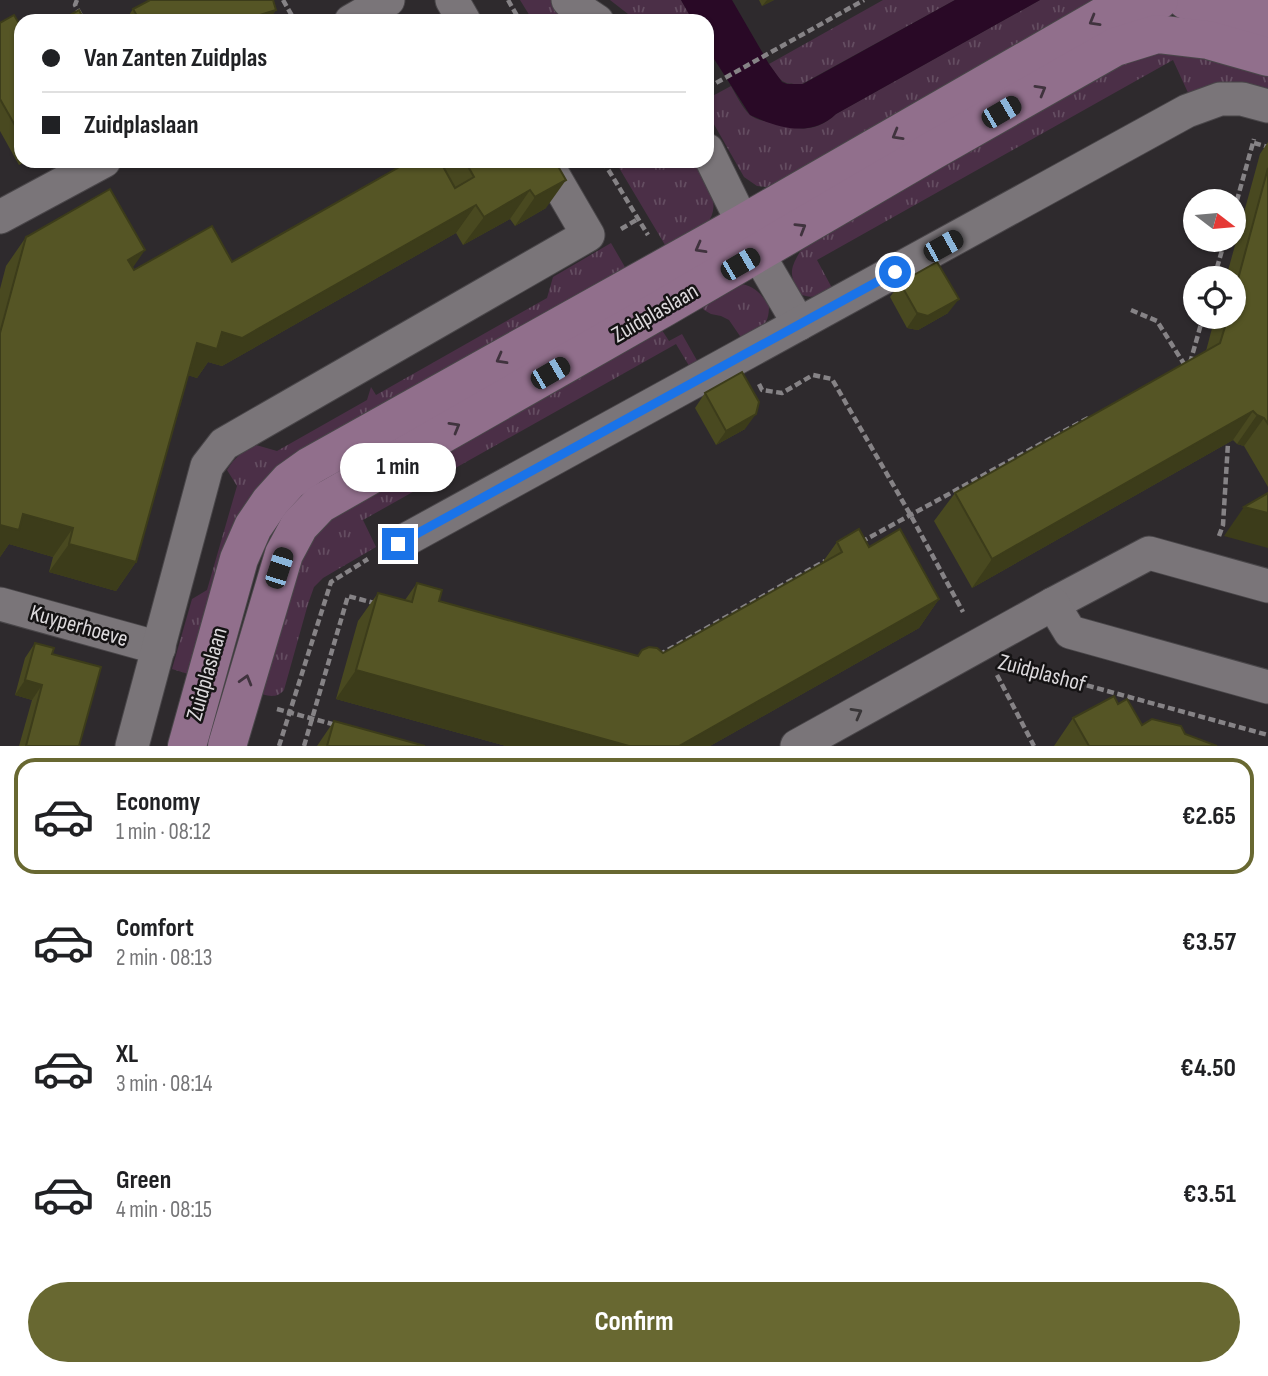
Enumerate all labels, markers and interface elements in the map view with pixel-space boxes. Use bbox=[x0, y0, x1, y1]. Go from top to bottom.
one-way arrow bbox=[1089, 13, 1102, 26]
text: Van Zanten Zuidplas bbox=[84, 43, 267, 74]
one-way arrow bbox=[1033, 85, 1046, 98]
car bbox=[978, 92, 1025, 132]
text: Zuidplaslaan bbox=[84, 110, 199, 141]
one-way arrow bbox=[892, 127, 905, 140]
north arrow bbox=[1183, 189, 1246, 252]
map controls bbox=[1183, 189, 1246, 329]
one-way arrow bbox=[794, 224, 807, 237]
car bbox=[920, 227, 967, 265]
one-way arrow bbox=[695, 240, 707, 253]
car bbox=[717, 244, 764, 284]
route start bbox=[879, 256, 911, 288]
button: locate bbox=[1183, 266, 1246, 329]
street label: Zuidplaslaan bbox=[607, 277, 703, 349]
one-way arrow bbox=[496, 351, 509, 364]
car bbox=[527, 353, 574, 393]
one-way arrow bbox=[448, 422, 461, 435]
callout: 1 min bbox=[340, 442, 456, 491]
text: 1 min bbox=[377, 453, 419, 481]
route end bbox=[382, 528, 414, 560]
car bbox=[263, 545, 296, 591]
street label: Kuyperhoeve bbox=[27, 599, 131, 653]
street label: Zuidplaslaan bbox=[180, 624, 234, 724]
street label: Zuidplashof bbox=[995, 648, 1089, 698]
one-way arrow bbox=[238, 675, 252, 687]
one-way arrow bbox=[850, 708, 862, 721]
icon: car bbox=[32, 785, 95, 848]
text: Economy bbox=[116, 787, 200, 818]
text: €2.65 bbox=[1182, 801, 1236, 832]
text: 1 min · 08:12 bbox=[116, 818, 211, 846]
icon: car bbox=[32, 911, 95, 974]
text: Comfort bbox=[116, 913, 194, 944]
text: €3.57 bbox=[1182, 927, 1236, 958]
text: 2 min · 08:13 bbox=[116, 944, 212, 972]
icon: car bbox=[32, 1037, 95, 1100]
text: XL bbox=[116, 1039, 138, 1070]
text: €4.50 bbox=[1180, 1053, 1236, 1084]
text: 3 min · 08:14 bbox=[116, 1070, 212, 1098]
icon: car bbox=[32, 1163, 95, 1226]
text: Green bbox=[116, 1165, 171, 1196]
text: €3.51 bbox=[1183, 1179, 1236, 1210]
text: 4 min · 08:15 bbox=[116, 1196, 212, 1224]
button: Confirm bbox=[28, 1282, 1240, 1362]

